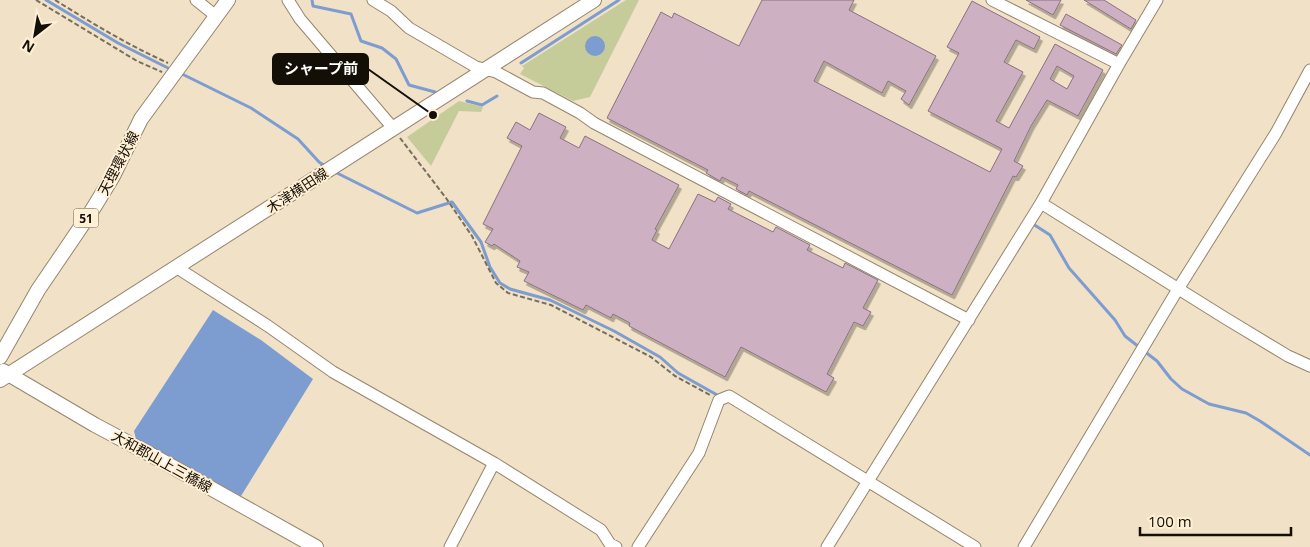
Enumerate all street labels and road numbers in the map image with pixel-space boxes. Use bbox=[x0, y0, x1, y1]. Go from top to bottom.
street label: 天理環状線 bbox=[93, 128, 143, 198]
street label: 木津横田線 bbox=[262, 163, 332, 217]
road number: 51 bbox=[74, 208, 98, 228]
street label: 大和郡山上三橋線 bbox=[108, 426, 216, 496]

